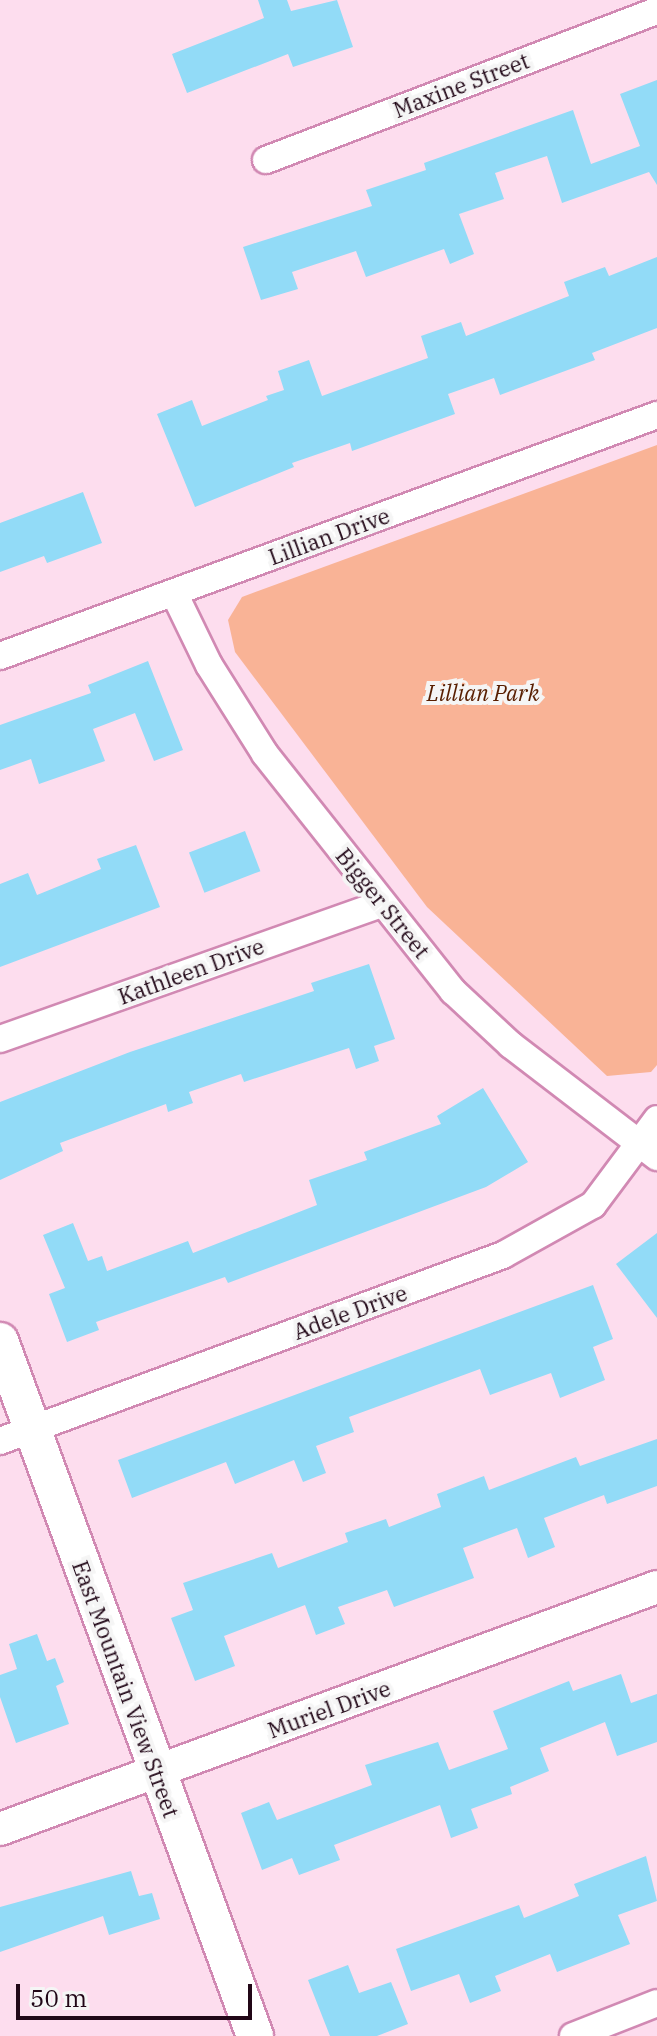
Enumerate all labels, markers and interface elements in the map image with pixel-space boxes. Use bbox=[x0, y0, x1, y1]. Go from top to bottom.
street label: Maxine Street bbox=[389, 47, 533, 123]
street label: Lillian Drive bbox=[265, 502, 393, 570]
park label: Lillian Park bbox=[427, 680, 539, 706]
street label: Bigger Street bbox=[331, 843, 435, 963]
street label: Kathleen Drive bbox=[114, 932, 268, 1010]
street label: Adele Drive bbox=[289, 1279, 411, 1345]
street label: East Mountain View Street bbox=[67, 1557, 185, 1821]
street label: Muriel Drive bbox=[264, 1675, 394, 1743]
scale bar bbox=[20, 1968, 256, 2018]
text: 50 m bbox=[30, 1982, 87, 2014]

